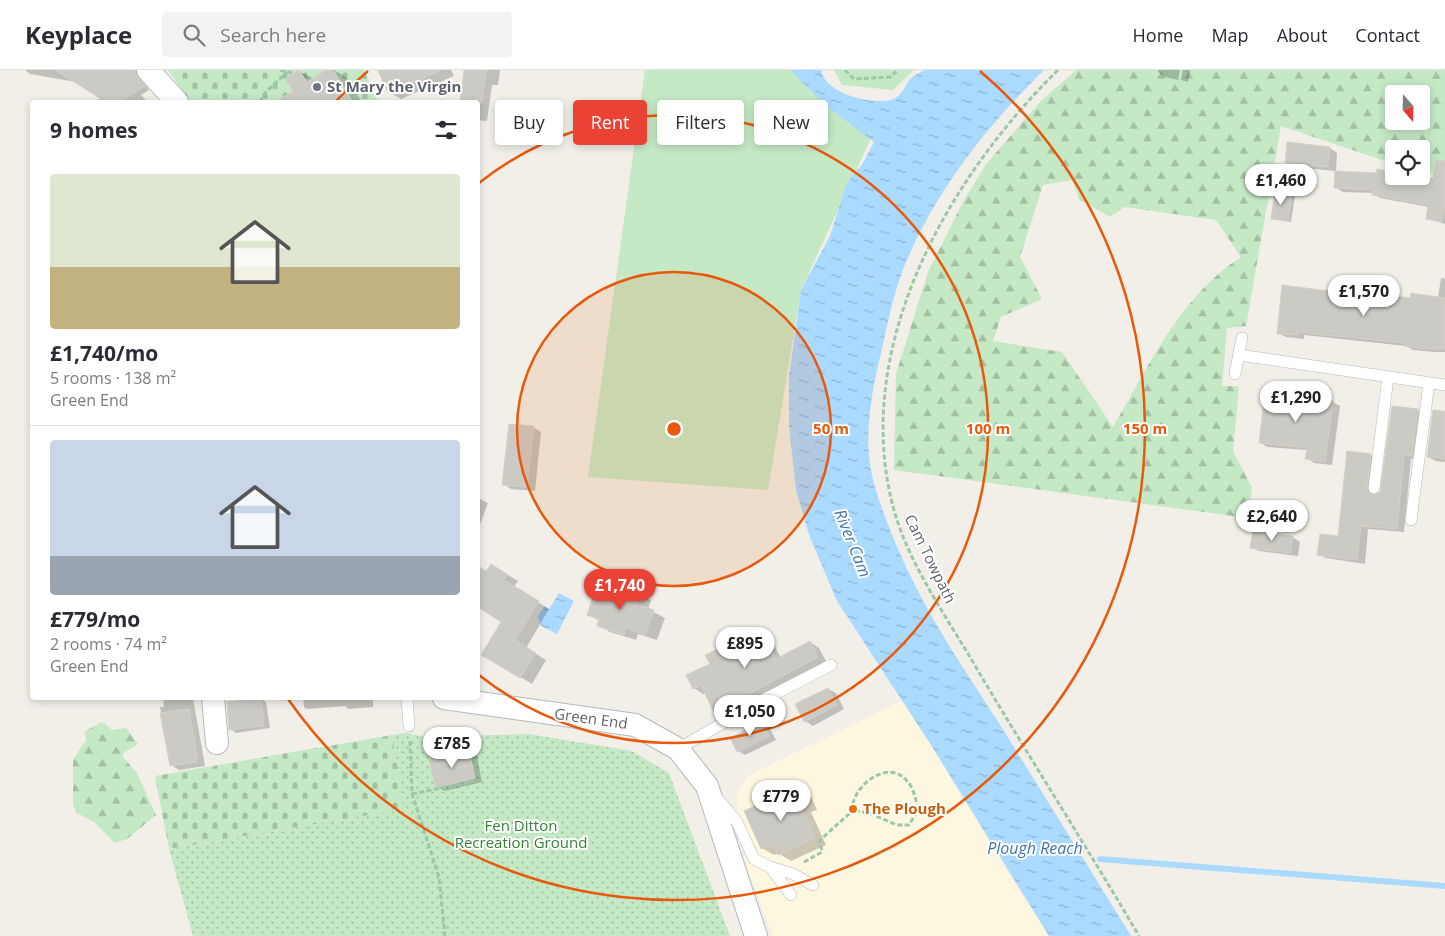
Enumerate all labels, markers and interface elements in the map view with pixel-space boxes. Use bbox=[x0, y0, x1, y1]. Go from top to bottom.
search box bbox=[162, 12, 512, 57]
text: Keyplace bbox=[25, 18, 132, 51]
icon: search bbox=[180, 21, 208, 49]
text: Search here bbox=[220, 22, 326, 48]
text: Home bbox=[1133, 23, 1183, 47]
text: Map bbox=[1211, 23, 1249, 47]
text: About bbox=[1277, 23, 1327, 47]
text: Contact bbox=[1355, 23, 1420, 47]
place label: St Mary the Virgin bbox=[327, 76, 461, 96]
marker: St Mary the Virgin bbox=[311, 81, 323, 93]
north arrow bbox=[1385, 85, 1430, 130]
map controls bbox=[1385, 85, 1430, 185]
chip: Buy bbox=[495, 100, 563, 145]
chip: Rent bbox=[573, 100, 647, 145]
chip: Filters bbox=[657, 100, 744, 145]
chip: New bbox=[754, 100, 828, 145]
text: 9 homes bbox=[50, 116, 138, 144]
icon: filters bbox=[432, 116, 460, 144]
button: locate bbox=[1385, 140, 1430, 185]
pin: £1,460 bbox=[1240, 164, 1322, 206]
text: £1,460 bbox=[1256, 169, 1306, 191]
icon: home bbox=[210, 207, 300, 297]
pin: £1,570 bbox=[1323, 274, 1405, 317]
text: £1,570 bbox=[1339, 280, 1389, 302]
text: £1,740/mo bbox=[50, 339, 158, 367]
text: 5 rooms · 138 m² bbox=[50, 367, 176, 389]
pin: £1,290 bbox=[1255, 380, 1337, 423]
text: £1,290 bbox=[1271, 386, 1321, 408]
text: Green End bbox=[50, 389, 129, 411]
text: 50 m bbox=[813, 418, 849, 438]
text: 100 m bbox=[966, 418, 1010, 438]
text: 150 m bbox=[1123, 418, 1167, 438]
centre of rings bbox=[665, 420, 683, 438]
icon: home bbox=[210, 472, 300, 562]
pin: £2,640 bbox=[1231, 500, 1313, 542]
text: £2,640 bbox=[1247, 505, 1297, 527]
water label: River Cam bbox=[829, 506, 877, 580]
street label: Cam Towpath bbox=[901, 511, 961, 606]
pin: £1,740 bbox=[579, 568, 661, 611]
text: £1,740 bbox=[595, 574, 645, 596]
text: £779/mo bbox=[50, 605, 140, 633]
pin: £895 bbox=[715, 626, 775, 669]
text: £895 bbox=[727, 632, 763, 654]
text: 2 rooms · 74 m² bbox=[50, 633, 167, 655]
text: Green End bbox=[50, 655, 129, 677]
pin: £1,050 bbox=[709, 694, 791, 737]
text: £1,050 bbox=[725, 700, 775, 722]
street label: Green End bbox=[553, 703, 629, 733]
pin: £785 bbox=[422, 726, 482, 769]
text: £785 bbox=[434, 732, 470, 754]
pin: £779 bbox=[751, 780, 811, 822]
text: £779 bbox=[763, 785, 799, 807]
place label: The Plough bbox=[863, 798, 946, 818]
marker: The Plough bbox=[847, 803, 859, 815]
park label: Fen Ditton Recreation Ground bbox=[455, 815, 587, 852]
water label: Plough Reach bbox=[987, 837, 1083, 859]

